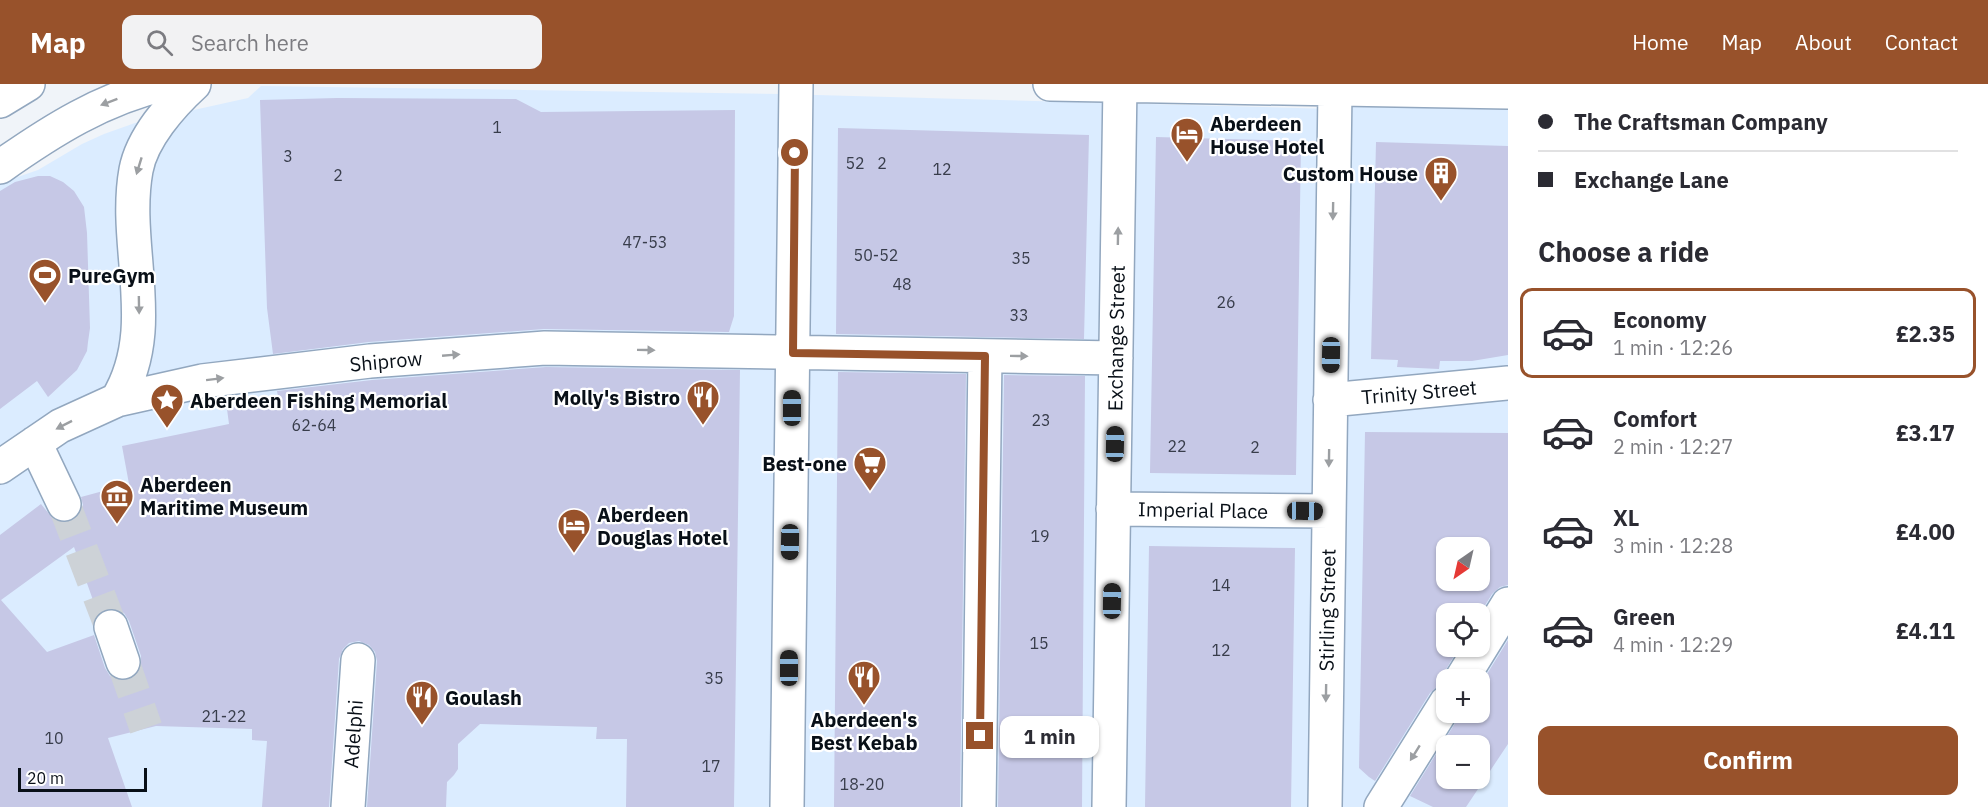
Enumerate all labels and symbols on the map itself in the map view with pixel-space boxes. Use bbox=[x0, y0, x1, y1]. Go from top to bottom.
one-way arrow bbox=[100, 97, 118, 107]
place label: Aberdeen House Hotel bbox=[1210, 110, 1324, 160]
hotel icon: Aberdeen House Hotel bbox=[1169, 116, 1205, 163]
house number: 1 bbox=[492, 117, 502, 137]
route start bbox=[781, 139, 808, 166]
house number: 3 bbox=[283, 146, 293, 166]
house number: 52 bbox=[845, 153, 865, 173]
house number: 2 bbox=[877, 153, 887, 173]
building icon: Custom House bbox=[1423, 155, 1459, 202]
one-way arrow bbox=[134, 157, 143, 175]
house number: 12 bbox=[932, 159, 952, 179]
place label: Custom House bbox=[1283, 160, 1418, 187]
house number: 2 bbox=[333, 165, 343, 185]
one-way arrow bbox=[1328, 202, 1338, 221]
one-way arrow bbox=[1113, 227, 1123, 246]
house number: 47-53 bbox=[623, 232, 667, 252]
house number: 50-52 bbox=[854, 245, 898, 265]
house number: 35 bbox=[1011, 248, 1031, 268]
sports icon: PureGym bbox=[27, 257, 63, 304]
place label: PureGym bbox=[68, 262, 155, 289]
street label: Exchange Street bbox=[1101, 265, 1131, 411]
house number: 48 bbox=[892, 274, 912, 294]
house number: 26 bbox=[1216, 292, 1236, 312]
one-way arrow bbox=[134, 296, 144, 315]
house number: 33 bbox=[1009, 305, 1029, 325]
car bbox=[1322, 337, 1340, 373]
street label: Shiprow bbox=[348, 344, 424, 378]
one-way arrow bbox=[636, 345, 655, 355]
one-way arrow bbox=[442, 350, 461, 360]
one-way arrow bbox=[1010, 352, 1029, 361]
one-way arrow bbox=[206, 374, 225, 384]
street label: Trinity Street bbox=[1360, 374, 1478, 410]
restaurant icon: Molly's Bistro bbox=[685, 379, 721, 426]
place icon: Aberdeen Fishing Memorial bbox=[149, 382, 185, 429]
place label: Molly's Bistro bbox=[553, 384, 680, 411]
place label: Aberdeen Fishing Memorial bbox=[190, 387, 447, 414]
car bbox=[783, 390, 801, 426]
house number: 23 bbox=[1031, 410, 1051, 430]
house number: 62-64 bbox=[292, 415, 336, 435]
one-way arrow bbox=[56, 420, 73, 430]
car bbox=[1106, 426, 1124, 462]
house number: 22 bbox=[1167, 436, 1187, 456]
house number: 2 bbox=[1250, 437, 1260, 457]
supermarket icon: Best-one bbox=[852, 445, 888, 492]
one-way arrow bbox=[1325, 449, 1334, 468]
place label: Best-one bbox=[762, 450, 847, 477]
place label: Aberdeen Maritime Museum bbox=[140, 471, 308, 521]
museum icon: Aberdeen Maritime Museum bbox=[99, 478, 135, 525]
street label: Imperial Place bbox=[1138, 495, 1268, 525]
place label: Aberdeen Douglas Hotel bbox=[597, 501, 728, 551]
car bbox=[1287, 502, 1323, 520]
hotel icon: Aberdeen Douglas Hotel bbox=[556, 507, 592, 554]
car bbox=[781, 524, 799, 560]
house number: 19 bbox=[1030, 526, 1050, 546]
north arrow bbox=[1436, 537, 1490, 591]
street label: Stirling Street bbox=[1312, 548, 1342, 672]
house number: 14 bbox=[1211, 575, 1231, 595]
car bbox=[1103, 583, 1121, 619]
house number: 15 bbox=[1029, 633, 1049, 653]
house number: 12 bbox=[1211, 640, 1231, 660]
car bbox=[780, 650, 798, 686]
restaurant icon: Aberdeen's Best Kebab bbox=[846, 659, 882, 706]
house number: 35 bbox=[704, 668, 724, 688]
restaurant icon: Goulash bbox=[404, 679, 440, 726]
one-way arrow bbox=[1321, 683, 1331, 702]
place label: Goulash bbox=[445, 684, 522, 711]
street label: Adelphi bbox=[337, 699, 369, 769]
house number: 21-22 bbox=[202, 706, 246, 726]
place label: Aberdeen's Best Kebab bbox=[810, 706, 918, 756]
callout: 1 min bbox=[1001, 715, 1100, 757]
route end bbox=[966, 722, 993, 749]
house number: 10 bbox=[44, 728, 64, 748]
one-way arrow bbox=[1410, 745, 1421, 761]
house number: 17 bbox=[701, 756, 721, 776]
scale bar bbox=[18, 765, 147, 792]
house number: 18-20 bbox=[840, 774, 884, 794]

